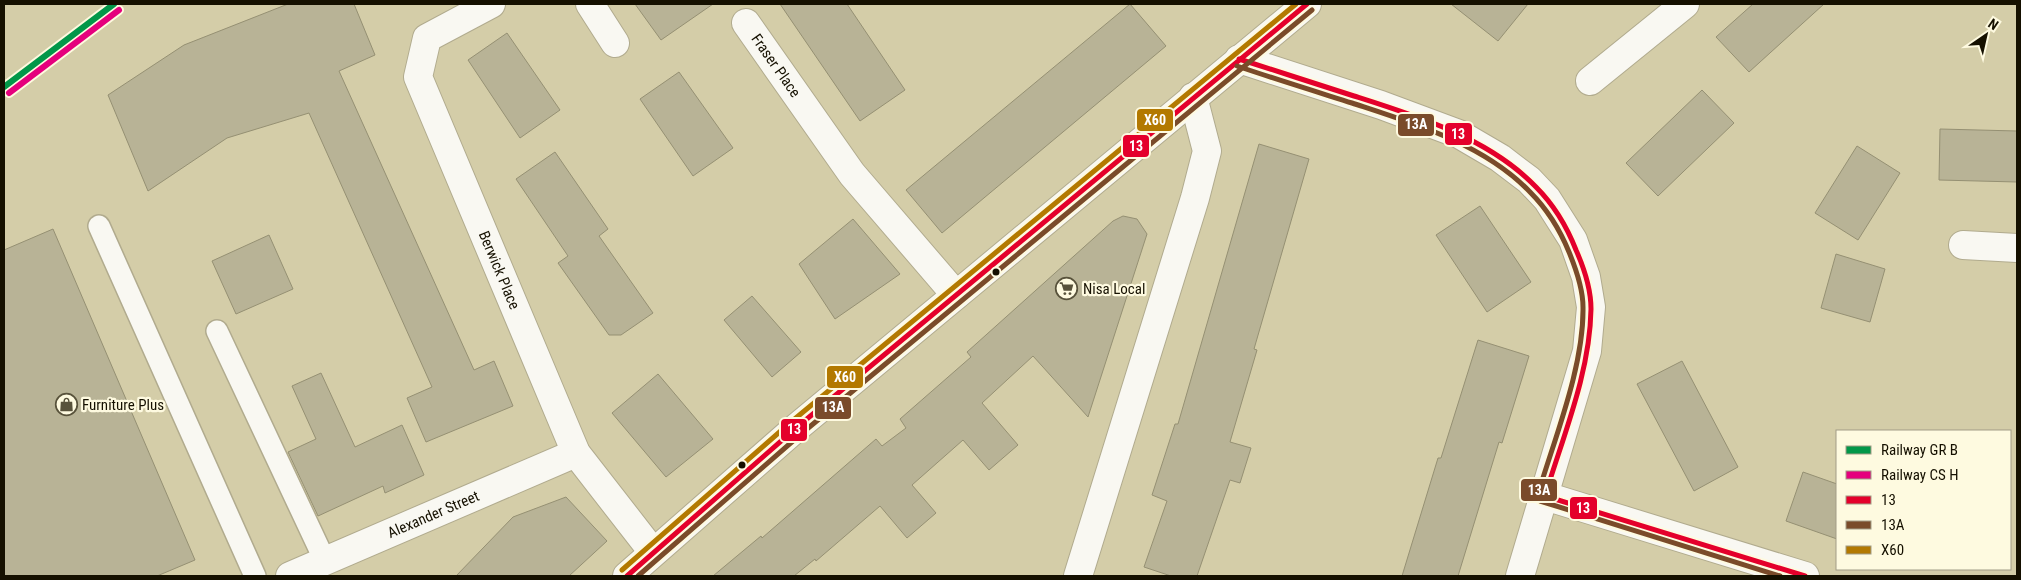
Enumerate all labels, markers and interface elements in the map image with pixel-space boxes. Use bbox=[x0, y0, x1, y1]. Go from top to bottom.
north arrow bbox=[1961, 10, 2011, 60]
text: N bbox=[1985, 15, 2001, 33]
street label: Fraser Place bbox=[747, 30, 804, 101]
line badge: X60 bbox=[1136, 108, 1174, 132]
text: X60 bbox=[1144, 112, 1166, 128]
line badge: 13A bbox=[1397, 113, 1435, 137]
text: 13A bbox=[1405, 116, 1428, 132]
line badge: 13 bbox=[1444, 122, 1473, 146]
text: 13 bbox=[1451, 126, 1465, 142]
line badge: 13 bbox=[1122, 134, 1150, 158]
text: 13 bbox=[1129, 138, 1143, 154]
street label: Berwick Place bbox=[475, 228, 524, 312]
unlabelled marker bbox=[991, 267, 1001, 277]
supermarket icon: Nisa Local bbox=[1055, 277, 1079, 301]
place label: Nisa Local bbox=[1083, 280, 1145, 298]
line badge: X60 bbox=[826, 365, 864, 389]
text: X60 bbox=[834, 369, 856, 385]
shop icon: Furniture Plus bbox=[54, 393, 78, 417]
place label: Furniture Plus bbox=[82, 396, 164, 414]
line badge: 13A bbox=[814, 396, 852, 420]
text: 13A bbox=[822, 399, 845, 415]
line badge: 13 bbox=[780, 418, 808, 442]
text: 13 bbox=[787, 421, 801, 437]
legend bbox=[1836, 430, 2011, 570]
text: Railway GR B bbox=[1881, 441, 1958, 459]
unlabelled marker bbox=[737, 460, 747, 470]
text: Railway CS H bbox=[1881, 466, 1959, 484]
line badge: 13A bbox=[1520, 478, 1558, 502]
text: 13A bbox=[1528, 482, 1551, 498]
street label: Alexander Street bbox=[385, 487, 482, 542]
text: 13 bbox=[1881, 491, 1896, 509]
line badge: 13 bbox=[1569, 496, 1598, 520]
text: 13 bbox=[1576, 500, 1590, 516]
text: 13A bbox=[1881, 516, 1905, 534]
text: X60 bbox=[1881, 541, 1904, 559]

